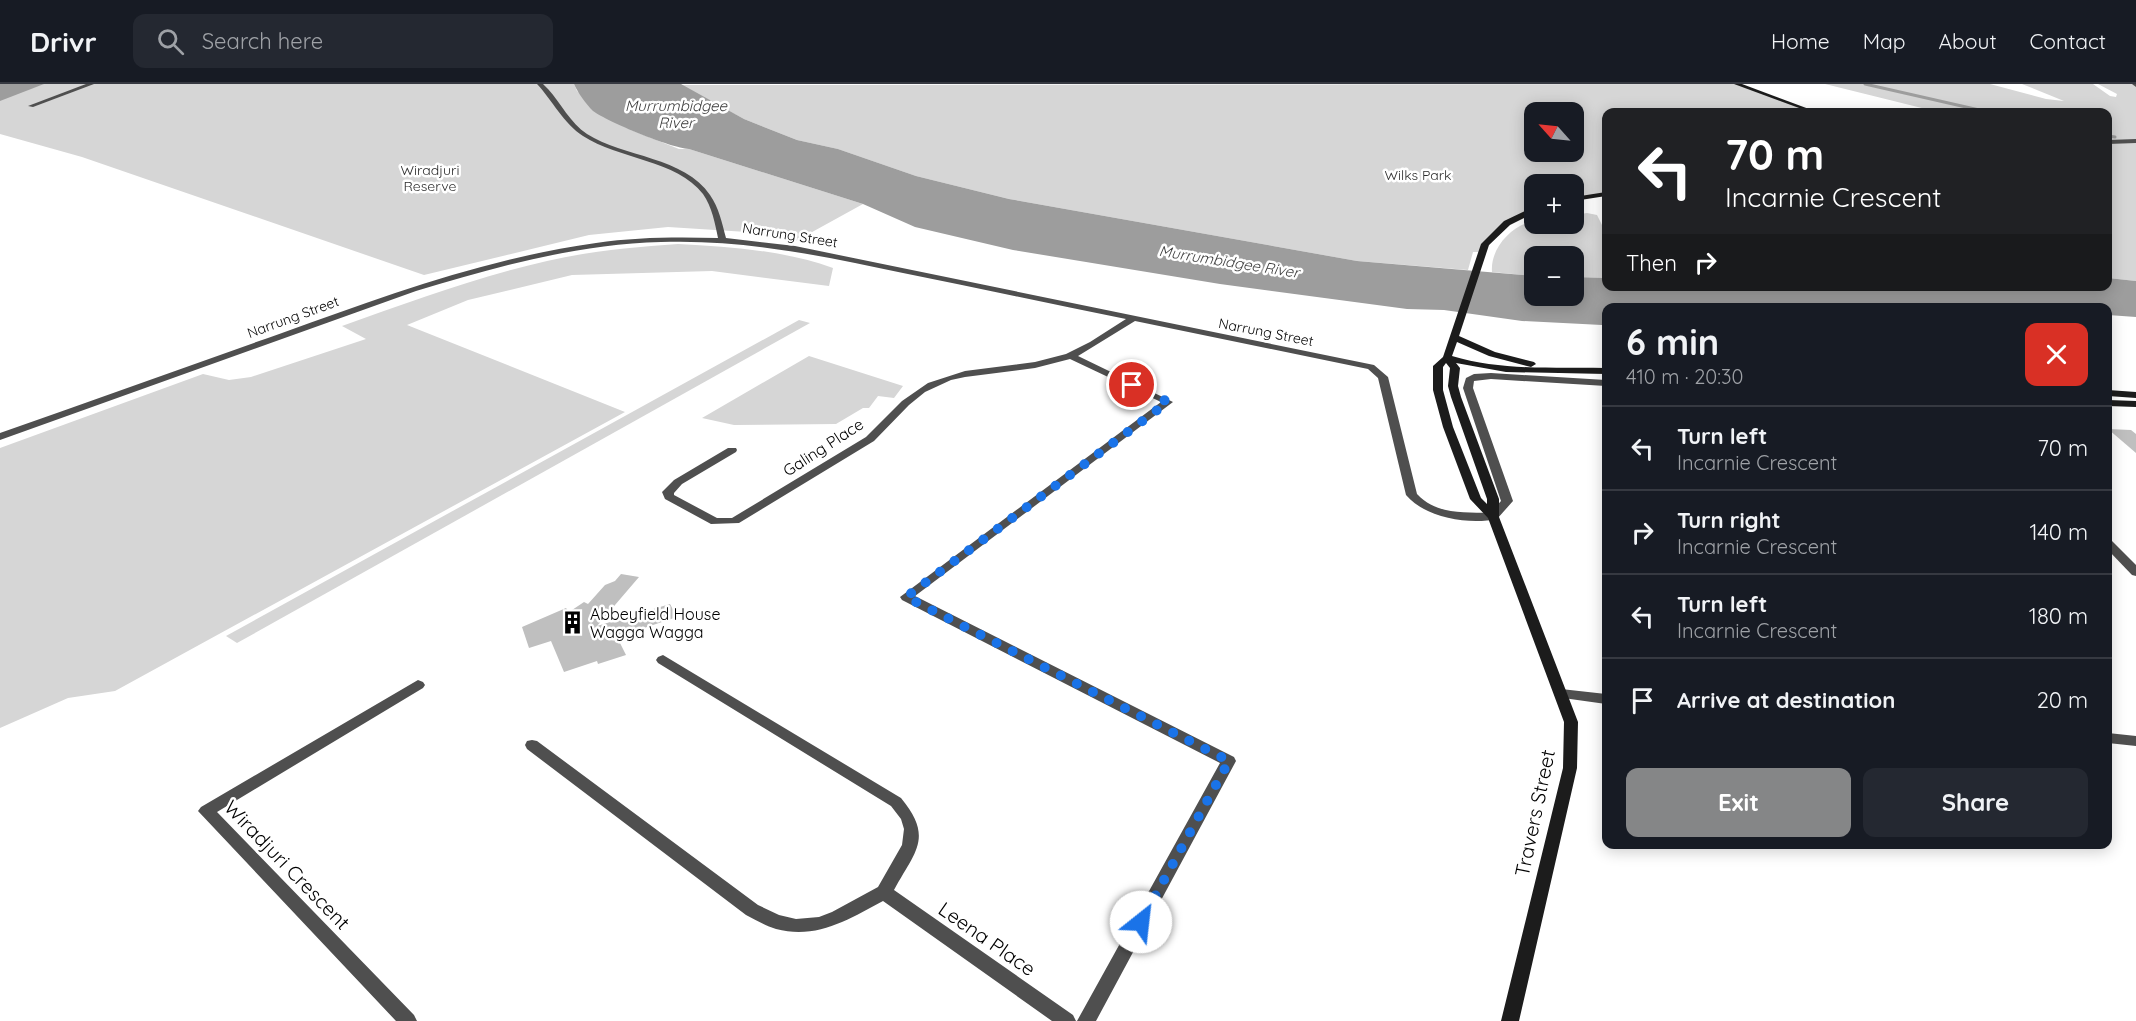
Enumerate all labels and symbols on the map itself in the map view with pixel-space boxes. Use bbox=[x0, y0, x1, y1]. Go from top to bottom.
water label: Murrumbidgee River bbox=[625, 96, 728, 132]
north arrow bbox=[1524, 102, 1584, 162]
park label: Wiradjuri Reserve bbox=[401, 161, 459, 195]
park label: Wilks Park bbox=[1384, 166, 1452, 184]
street label: Narrung Street bbox=[741, 219, 839, 251]
water label: Murrumbidgee River bbox=[1158, 241, 1303, 282]
street label: Narrung Street bbox=[245, 292, 342, 342]
street label: Narrung Street bbox=[1217, 314, 1315, 350]
pin bbox=[1106, 359, 1157, 410]
street label: Galing Place bbox=[779, 414, 867, 480]
place label: Abbeyfield House Wagga Wagga bbox=[590, 604, 720, 642]
building icon: Abbeyfield House Wagga Wagga bbox=[559, 610, 585, 636]
street label: Travers Street bbox=[1509, 747, 1560, 879]
street label: Wiradjuri Crescent bbox=[219, 795, 356, 935]
position arrow bbox=[1109, 890, 1173, 954]
street label: Leena Place bbox=[934, 896, 1041, 981]

